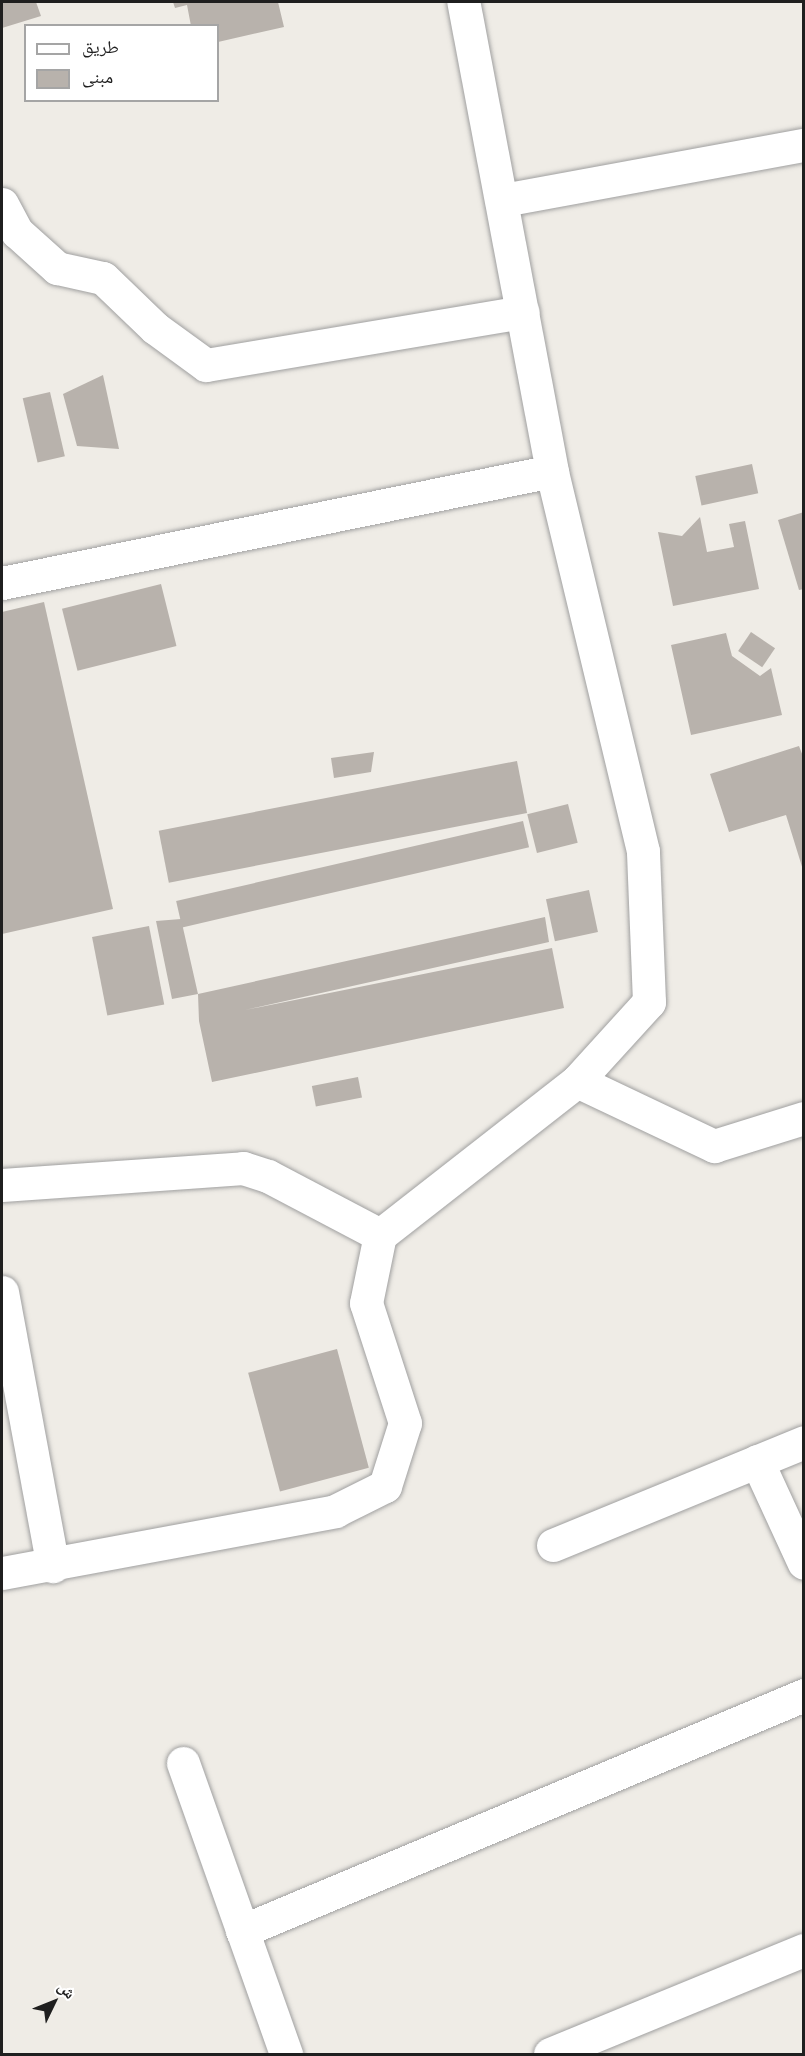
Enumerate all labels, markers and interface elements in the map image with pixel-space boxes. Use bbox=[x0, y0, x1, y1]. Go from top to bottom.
legend bbox=[24, 24, 219, 102]
text: طريق bbox=[82, 34, 119, 58]
text: مبنى bbox=[82, 64, 113, 88]
north arrow bbox=[24, 1972, 84, 2032]
text: ش bbox=[53, 1976, 81, 2003]

